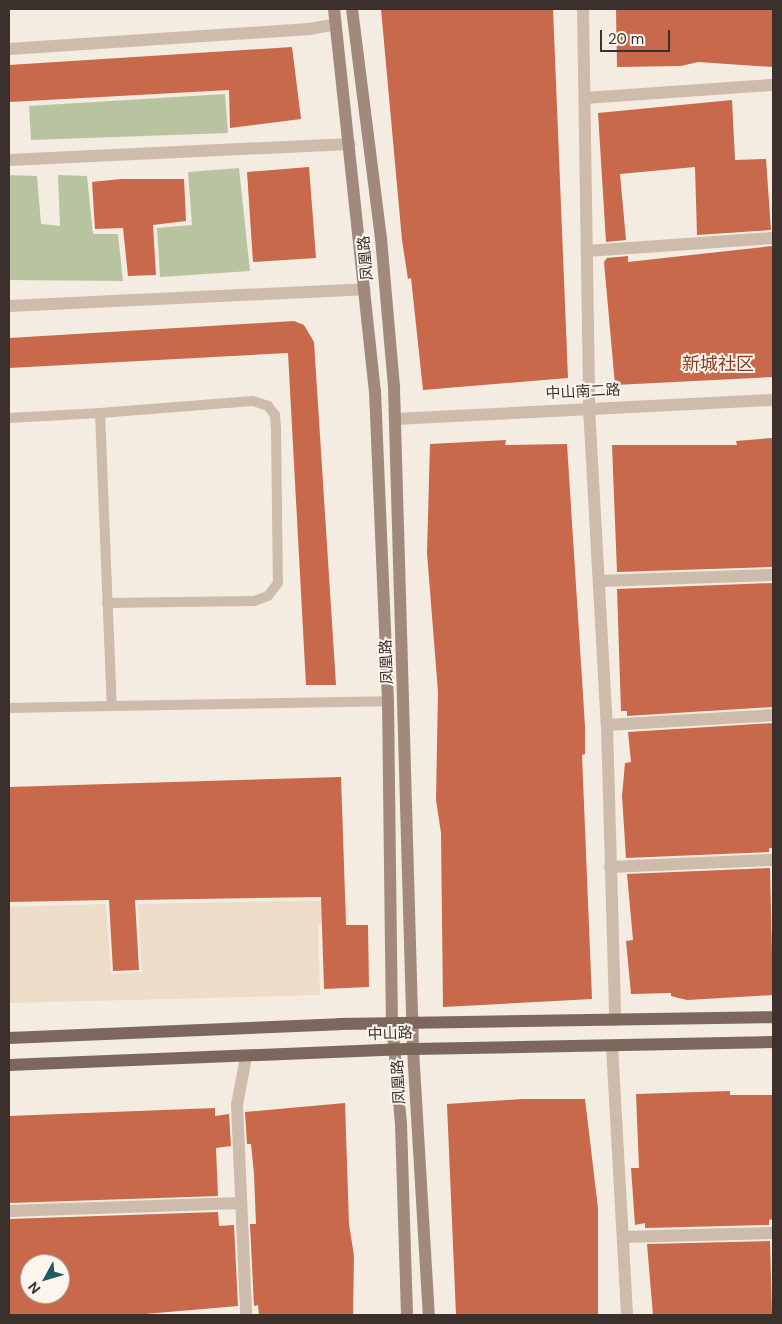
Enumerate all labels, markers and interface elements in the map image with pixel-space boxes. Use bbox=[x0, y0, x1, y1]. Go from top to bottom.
scale bar bbox=[602, 20, 672, 52]
text: 20 m bbox=[608, 29, 644, 49]
street label: 凤凰路 bbox=[355, 235, 377, 281]
district label: 新城社区 bbox=[682, 353, 754, 375]
street label: 中山南二路 bbox=[545, 381, 621, 403]
street label: 凤凰路 bbox=[377, 639, 397, 685]
street label: 中山路 bbox=[367, 1024, 413, 1044]
street label: 凤凰路 bbox=[389, 1059, 409, 1105]
north arrow bbox=[20, 1254, 70, 1304]
text: N bbox=[24, 1278, 44, 1297]

